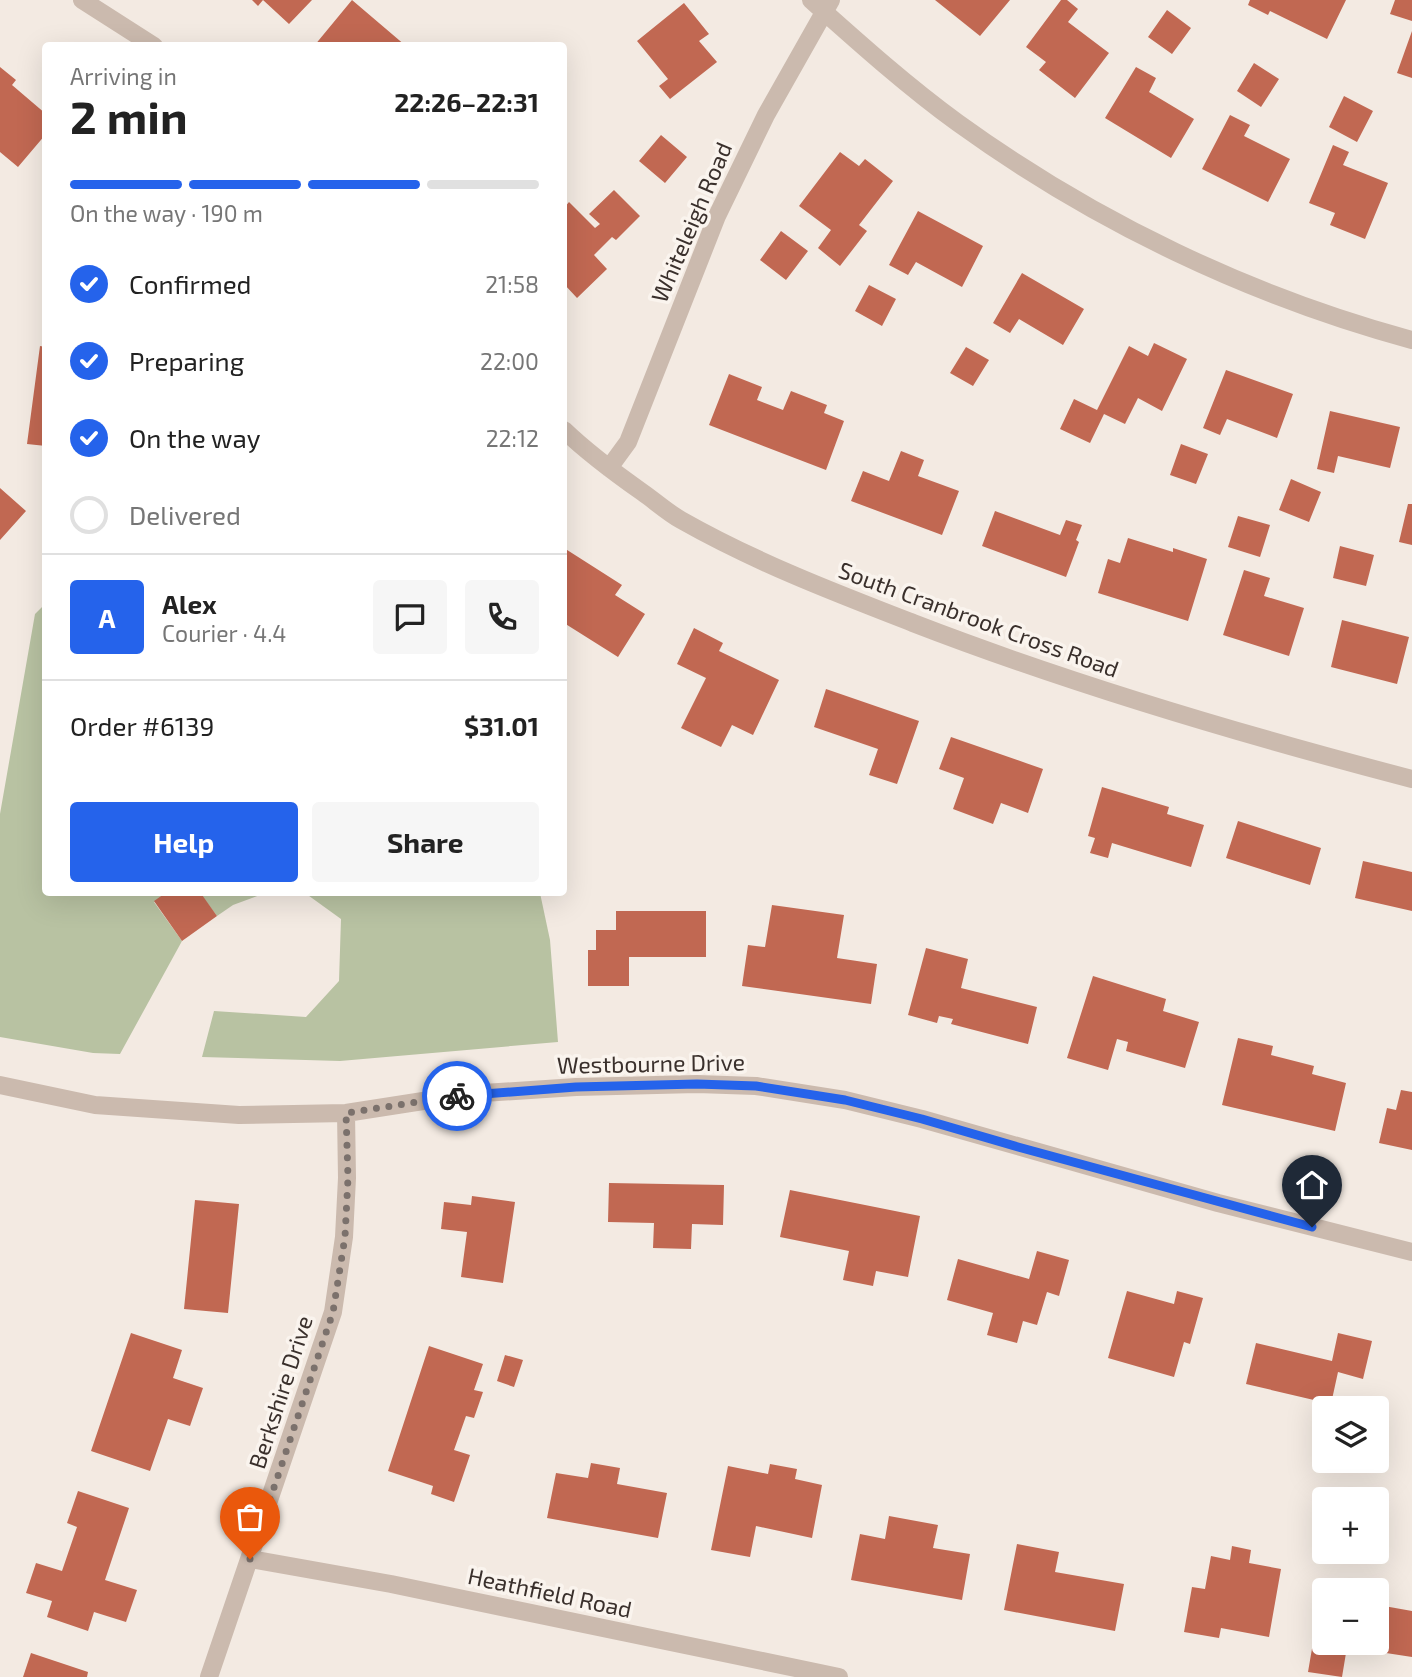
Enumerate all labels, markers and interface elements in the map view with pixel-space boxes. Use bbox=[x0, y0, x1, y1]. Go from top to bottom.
text: Arriving in bbox=[70, 62, 177, 90]
text: 22:26–22:31 bbox=[394, 86, 539, 117]
text: 2 min bbox=[70, 88, 188, 143]
street label: Whiteleigh Road bbox=[645, 138, 737, 306]
text: On the way · 190 m bbox=[70, 199, 263, 227]
icon: check bbox=[70, 265, 108, 303]
text: Confirmed bbox=[129, 268, 252, 299]
text: 21:58 bbox=[485, 270, 539, 298]
icon: check bbox=[70, 342, 108, 380]
text: Preparing bbox=[129, 345, 244, 376]
text: 22:00 bbox=[480, 347, 539, 375]
icon: check bbox=[70, 419, 108, 457]
text: On the way bbox=[129, 422, 260, 453]
text: 22:12 bbox=[486, 424, 539, 452]
text: Delivered bbox=[129, 499, 241, 530]
street label: South Cranbrook Cross Road bbox=[835, 555, 1123, 683]
button: chat bbox=[373, 580, 447, 654]
button: phone bbox=[465, 580, 539, 654]
text: Alex bbox=[162, 588, 217, 619]
text: A bbox=[99, 602, 115, 633]
text: Courier · 4.4 bbox=[162, 619, 286, 647]
text: Order #6139 bbox=[70, 710, 214, 741]
text: $31.01 bbox=[464, 710, 539, 741]
button: Help bbox=[70, 802, 298, 882]
button: Share bbox=[312, 802, 539, 882]
street label: Westbourne Drive bbox=[557, 1047, 745, 1079]
courier bbox=[422, 1061, 492, 1131]
icon: bike bbox=[438, 1077, 476, 1115]
pin bbox=[1282, 1155, 1342, 1227]
icon: home bbox=[1293, 1166, 1331, 1204]
street label: Berkshire Drive bbox=[242, 1312, 318, 1472]
map controls bbox=[1312, 1396, 1389, 1655]
button: layers bbox=[1312, 1396, 1389, 1473]
pin bbox=[220, 1487, 280, 1559]
button: + bbox=[1312, 1487, 1389, 1564]
icon: bag bbox=[231, 1498, 269, 1536]
street label: Heathfield Road bbox=[465, 1561, 635, 1623]
button: − bbox=[1312, 1578, 1389, 1655]

